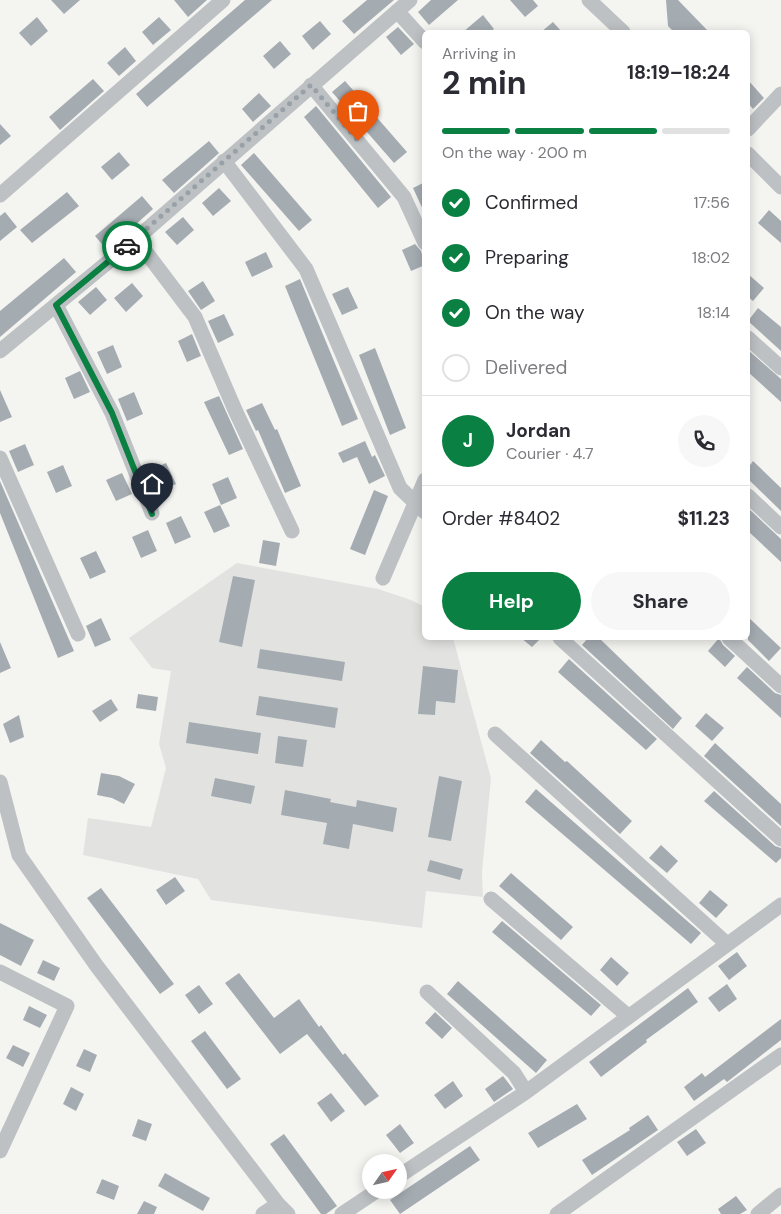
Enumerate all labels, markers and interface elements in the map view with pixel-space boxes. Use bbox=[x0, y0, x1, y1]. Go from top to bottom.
text: Arriving in bbox=[442, 43, 516, 64]
text: 18:19–18:24 bbox=[627, 60, 730, 85]
text: 2 min bbox=[442, 62, 527, 104]
pin bbox=[337, 90, 379, 141]
icon: bag bbox=[344, 97, 372, 125]
text: On the way · 200 m bbox=[442, 142, 587, 163]
icon: check bbox=[442, 189, 470, 217]
text: Confirmed bbox=[485, 190, 578, 215]
text: 17:56 bbox=[693, 192, 730, 213]
courier bbox=[102, 221, 152, 271]
icon: car bbox=[113, 232, 141, 260]
icon: check bbox=[442, 244, 470, 272]
text: Preparing bbox=[485, 245, 569, 270]
text: 18:02 bbox=[692, 247, 730, 268]
icon: check bbox=[442, 299, 470, 327]
text: On the way bbox=[485, 300, 585, 325]
text: 18:14 bbox=[697, 302, 730, 323]
text: Delivered bbox=[485, 355, 567, 380]
button: phone bbox=[678, 415, 730, 467]
text: Jordan bbox=[506, 418, 571, 443]
text: J bbox=[463, 428, 473, 453]
text: Courier · 4.7 bbox=[506, 443, 594, 464]
pin bbox=[131, 463, 173, 514]
icon: home bbox=[138, 470, 166, 498]
text: Order #8402 bbox=[442, 506, 560, 531]
text: $11.23 bbox=[677, 506, 730, 531]
button: Help bbox=[442, 572, 581, 630]
button: Share bbox=[591, 572, 730, 630]
north arrow bbox=[362, 1154, 408, 1199]
map controls bbox=[362, 1154, 407, 1199]

